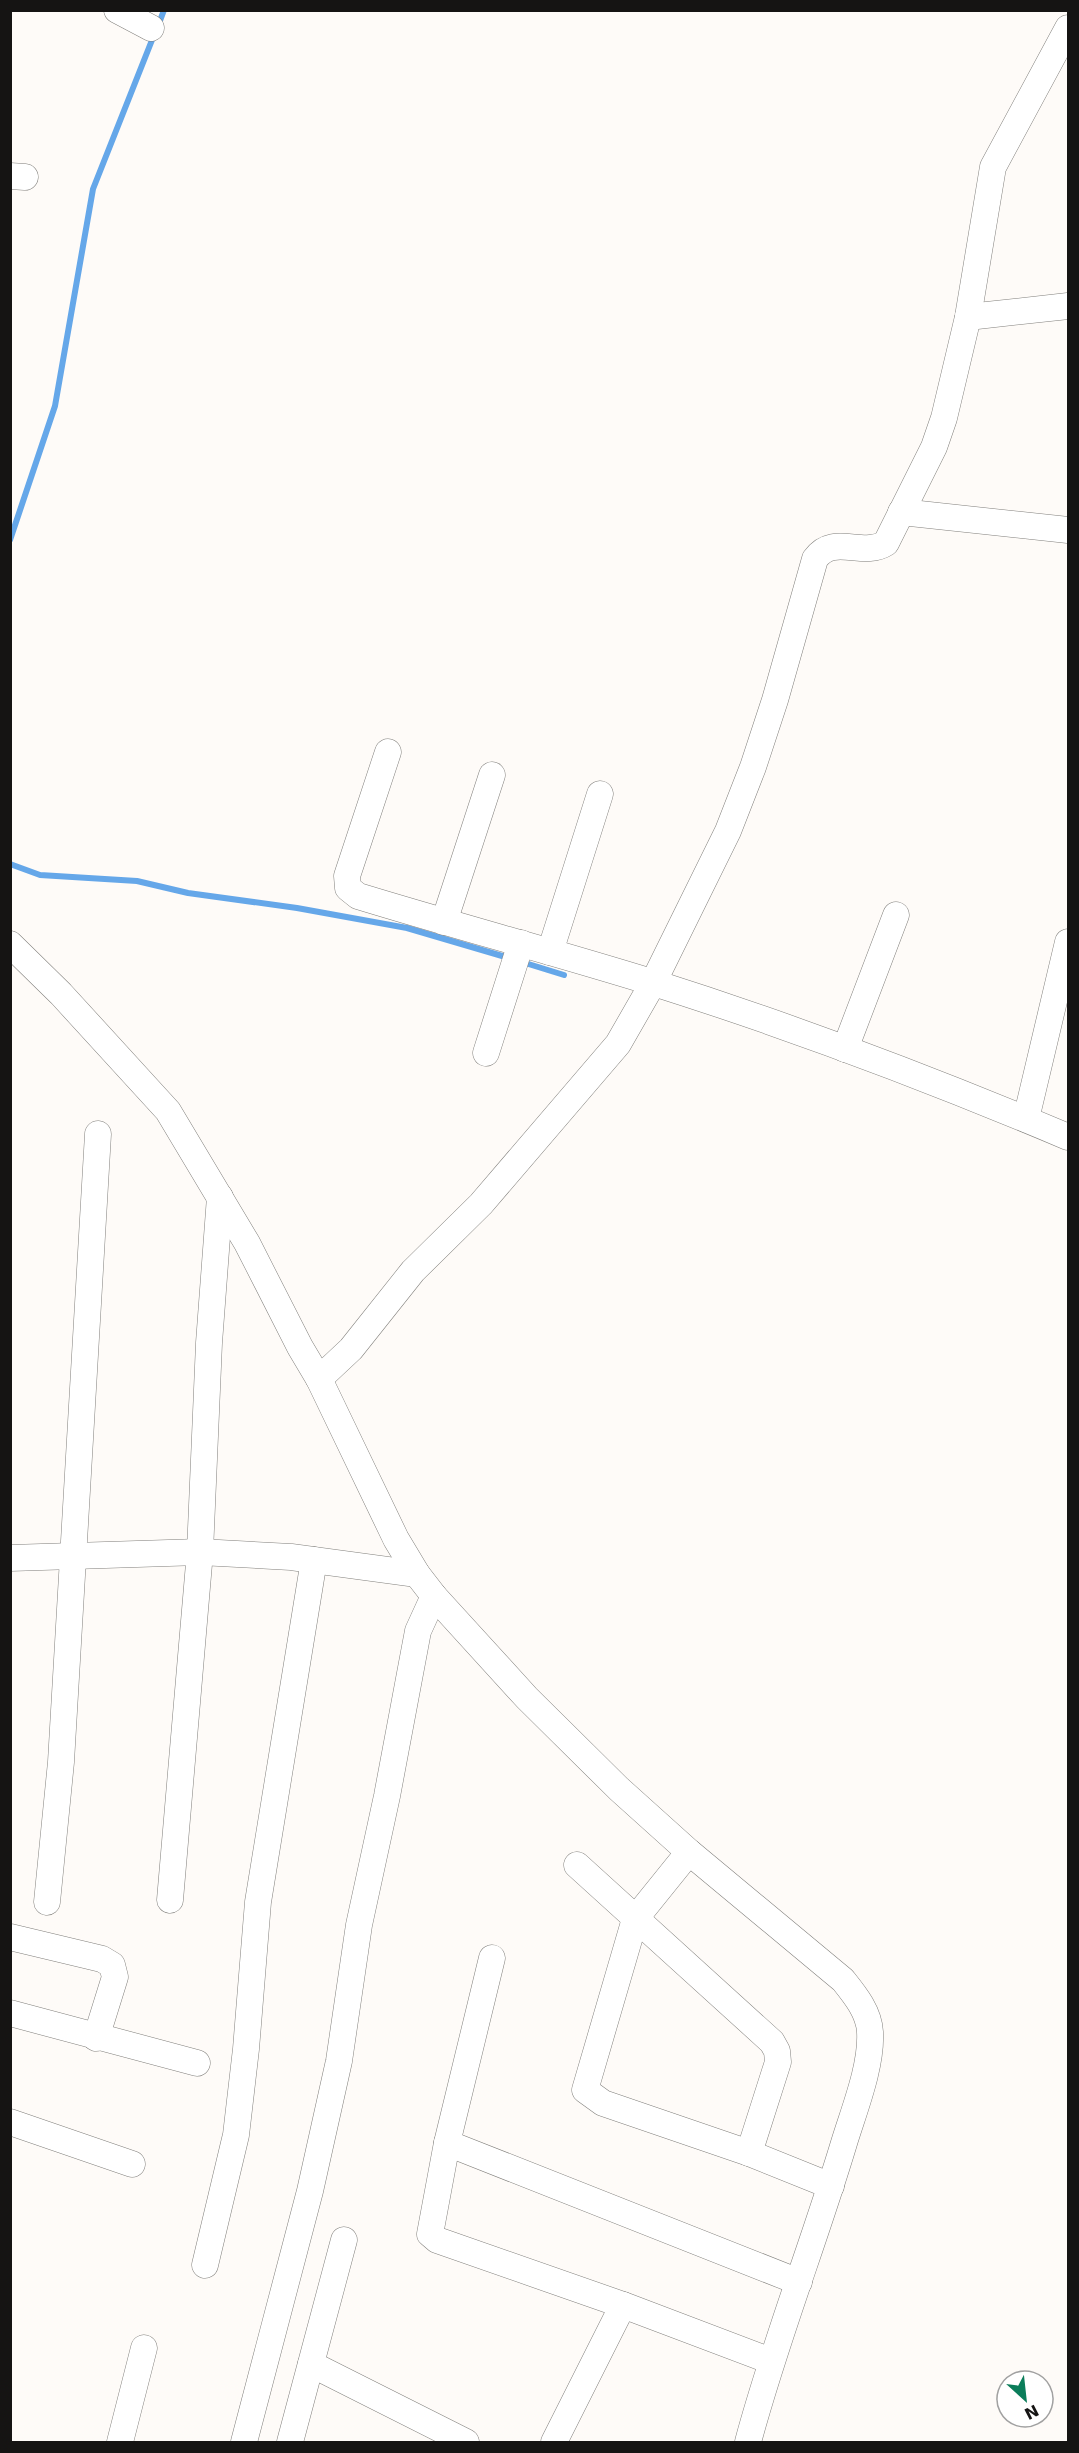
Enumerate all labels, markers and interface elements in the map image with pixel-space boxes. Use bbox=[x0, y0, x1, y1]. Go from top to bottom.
north arrow bbox=[995, 2369, 1055, 2429]
text: N bbox=[1021, 2400, 1042, 2423]

